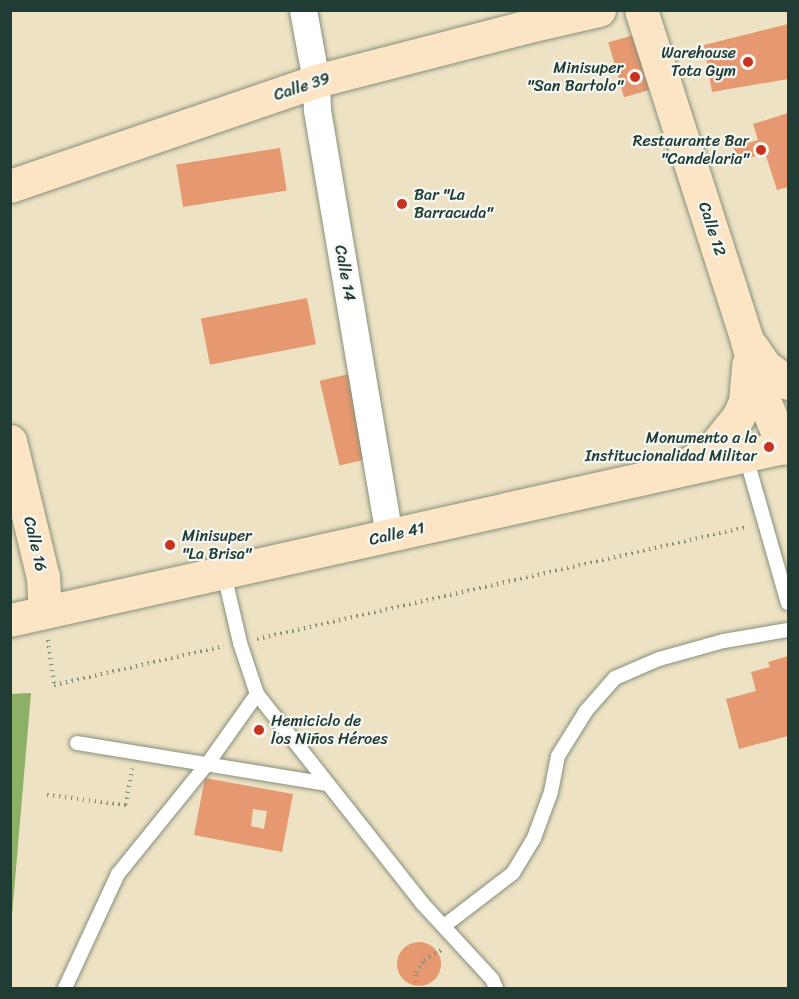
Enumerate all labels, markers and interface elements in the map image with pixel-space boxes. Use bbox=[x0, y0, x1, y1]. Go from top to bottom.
place label: Warehouse Tota Gym bbox=[661, 43, 736, 81]
marker: Warehouse Tota Gym bbox=[741, 55, 755, 69]
place label: Minisuper "San Bartolo" bbox=[527, 58, 623, 96]
street label: Calle 39 bbox=[271, 69, 333, 105]
marker: Minisuper "San Bartolo" bbox=[628, 70, 642, 84]
place label: Restaurante Bar "Candelaria" bbox=[633, 131, 749, 169]
marker: Restaurante Bar "Candelaria" bbox=[754, 143, 768, 157]
place label: Bar "La Barracuda" bbox=[414, 185, 493, 223]
marker: Bar "La Barracuda" bbox=[395, 197, 409, 211]
street label: Calle 12 bbox=[694, 200, 730, 258]
street label: Calle 14 bbox=[331, 244, 359, 302]
place label: Monumento a la Institucionalidad Militar bbox=[585, 428, 757, 466]
marker: Monumento a la Institucionalidad Militar bbox=[762, 440, 776, 454]
street label: Calle 16 bbox=[19, 515, 51, 573]
street label: Calle 41 bbox=[367, 518, 427, 550]
place label: Minisuper "La Brisa" bbox=[182, 526, 252, 564]
marker: Minisuper "La Brisa" bbox=[163, 538, 177, 552]
place label: Hemiciclo de los Niños Héroes bbox=[271, 711, 389, 749]
marker: Hemiciclo de los Niños Héroes bbox=[252, 723, 266, 737]

